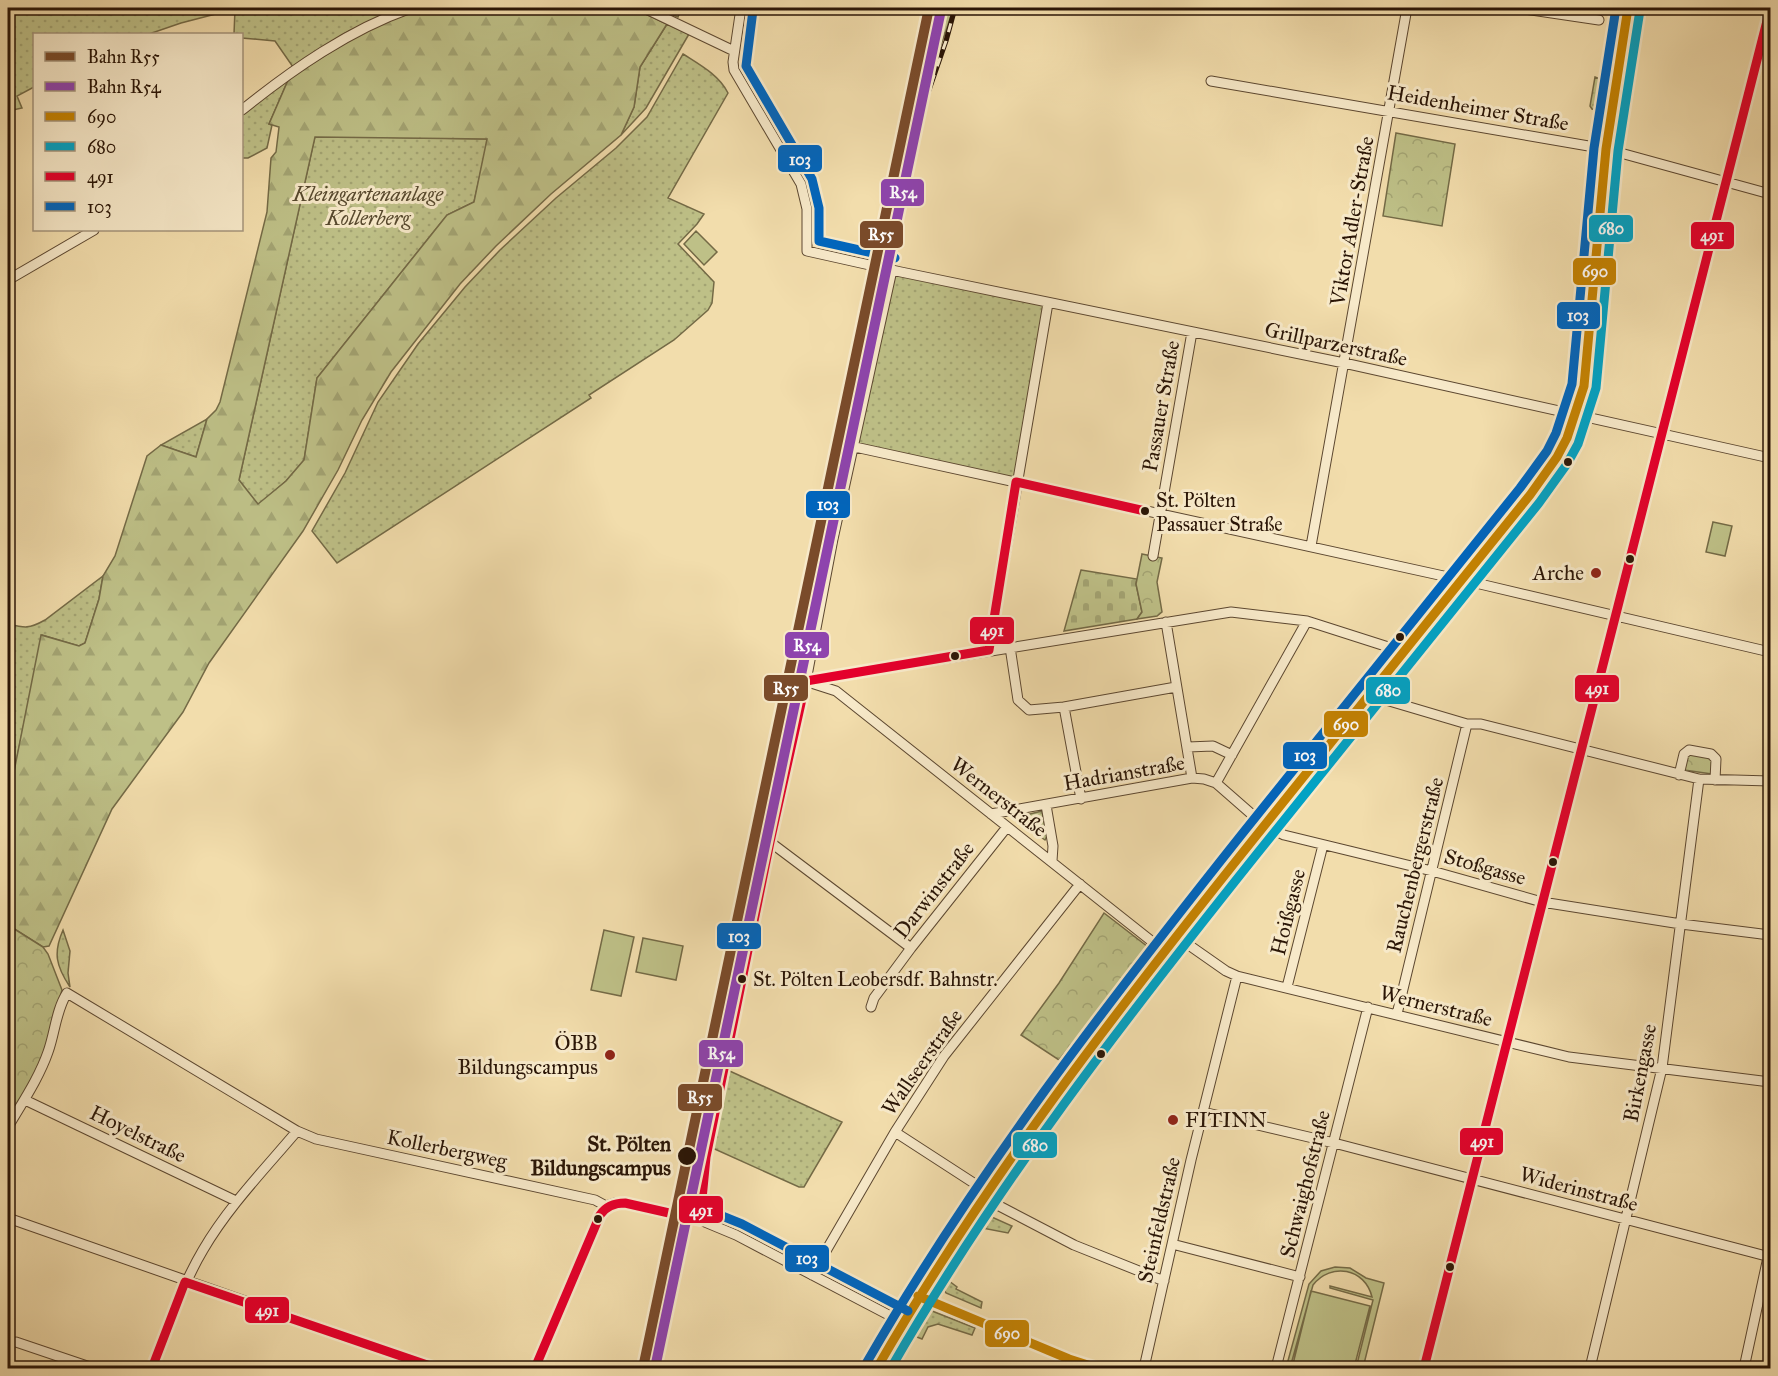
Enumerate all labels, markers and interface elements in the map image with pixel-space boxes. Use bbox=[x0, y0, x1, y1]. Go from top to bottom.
legend bbox=[33, 33, 243, 231]
text: Bahn R55 bbox=[87, 46, 160, 68]
text: Bahn R54 bbox=[87, 76, 162, 98]
street label: Heidenheimer Straße bbox=[1385, 79, 1571, 137]
text: 690 bbox=[87, 106, 116, 128]
street label: Viktor Adler-Straße bbox=[1324, 134, 1380, 309]
text: 680 bbox=[87, 136, 116, 158]
line badge: 103 bbox=[777, 144, 823, 173]
text: 103 bbox=[789, 150, 811, 170]
text: 491 bbox=[87, 166, 114, 188]
line badge: R54 bbox=[880, 178, 925, 207]
park label: Kleingartenanlage Kollerberg bbox=[292, 181, 444, 231]
text: R54 bbox=[889, 183, 918, 203]
text: 103 bbox=[87, 196, 112, 218]
line badge: 680 bbox=[1588, 214, 1634, 243]
text: 680 bbox=[1598, 219, 1624, 238]
line badge: R55 bbox=[859, 220, 904, 249]
line badge: 491 bbox=[1690, 221, 1735, 250]
text: R55 bbox=[868, 225, 895, 244]
text: 491 bbox=[1700, 226, 1725, 246]
line badge: 690 bbox=[1572, 257, 1617, 286]
text: 690 bbox=[1582, 262, 1608, 282]
line badge: 103 bbox=[1556, 301, 1601, 330]
text: 103 bbox=[1567, 306, 1589, 326]
street label: Grillparzerstraße bbox=[1262, 316, 1410, 372]
street label: Passauer Straße bbox=[1137, 338, 1185, 474]
unlabelled marker bbox=[1562, 456, 1574, 468]
place label: St. Pölten Passauer Straße bbox=[1156, 488, 1283, 536]
line badge: 103 bbox=[805, 490, 851, 519]
text: 103 bbox=[817, 495, 839, 515]
marker: St. Pölten Passauer Straße bbox=[1139, 505, 1151, 517]
unlabelled marker bbox=[1624, 553, 1636, 565]
place label: Arche bbox=[1532, 560, 1584, 586]
marker: Arche bbox=[1589, 566, 1603, 580]
line badge: 491 bbox=[969, 616, 1015, 645]
text: 491 bbox=[980, 621, 1005, 641]
line badge: R54 bbox=[784, 631, 830, 659]
unlabelled marker bbox=[1394, 631, 1406, 643]
text: R54 bbox=[793, 636, 822, 656]
unlabelled marker bbox=[949, 650, 961, 662]
line badge: R55 bbox=[763, 674, 809, 702]
line badge: 491 bbox=[1574, 674, 1620, 703]
line badge: 680 bbox=[1365, 676, 1411, 705]
text: R55 bbox=[773, 679, 800, 698]
text: 491 bbox=[1585, 679, 1610, 699]
text: 680 bbox=[1375, 681, 1401, 700]
line badge: 690 bbox=[1323, 710, 1369, 738]
text: 690 bbox=[1333, 715, 1359, 735]
line badge: 103 bbox=[1282, 741, 1328, 770]
text: 103 bbox=[1294, 746, 1316, 766]
street label: Hadrianstraße bbox=[1061, 749, 1187, 796]
street label: Wernerstraße bbox=[946, 751, 1053, 843]
street label: Rauchenbergerstraße bbox=[1381, 774, 1449, 955]
street label: Darwinstraße bbox=[888, 836, 980, 944]
street label: Stoßgasse bbox=[1441, 843, 1529, 891]
unlabelled marker bbox=[1547, 856, 1559, 868]
street label: Hoißgasse bbox=[1265, 866, 1311, 958]
line badge: 103 bbox=[716, 922, 762, 950]
text: 103 bbox=[728, 927, 750, 947]
place label: St. Pölten Leobersdf. Bahnstr. bbox=[753, 967, 998, 991]
marker: St. Pölten Leobersdf. Bahnstr. bbox=[736, 973, 748, 985]
street label: Wernerstraße bbox=[1377, 979, 1495, 1033]
street label: Wallseerstraße bbox=[876, 1004, 968, 1120]
street label: Birkengasse bbox=[1618, 1021, 1662, 1124]
place label: ÖBB Bildungscampus bbox=[458, 1030, 598, 1080]
line badge: R54 bbox=[698, 1039, 744, 1068]
text: R54 bbox=[707, 1044, 736, 1064]
marker: ÖBB Bildungscampus bbox=[603, 1048, 617, 1062]
unlabelled marker bbox=[1095, 1048, 1107, 1060]
line badge: R55 bbox=[677, 1083, 723, 1112]
text: R55 bbox=[687, 1088, 714, 1107]
street label: Hoyelstraße bbox=[86, 1100, 191, 1169]
place label: FITINN bbox=[1185, 1107, 1267, 1133]
street label: Schwaighofstraße bbox=[1274, 1107, 1336, 1261]
marker: FITINN bbox=[1166, 1113, 1180, 1127]
street label: Kollerbergweg bbox=[385, 1124, 510, 1174]
line badge: 491 bbox=[1459, 1127, 1504, 1156]
place label: St. Pölten Bildungscampus bbox=[531, 1131, 672, 1181]
line badge: 680 bbox=[1012, 1131, 1058, 1159]
text: 491 bbox=[1470, 1132, 1495, 1152]
text: 680 bbox=[1022, 1136, 1048, 1155]
marker: St. Pölten Bildungscampus bbox=[676, 1145, 698, 1167]
street label: Steinfeldstraße bbox=[1132, 1154, 1186, 1286]
street label: Widerinstraße bbox=[1517, 1161, 1641, 1217]
line badge: 491 bbox=[678, 1195, 724, 1224]
text: 491 bbox=[689, 1201, 714, 1221]
unlabelled marker bbox=[592, 1213, 604, 1225]
line badge: 103 bbox=[784, 1244, 830, 1273]
text: 103 bbox=[796, 1249, 818, 1269]
unlabelled marker bbox=[1444, 1261, 1456, 1273]
line badge: 491 bbox=[244, 1296, 290, 1324]
text: 491 bbox=[255, 1301, 280, 1321]
line badge: 690 bbox=[984, 1319, 1030, 1348]
text: 690 bbox=[994, 1324, 1020, 1344]

